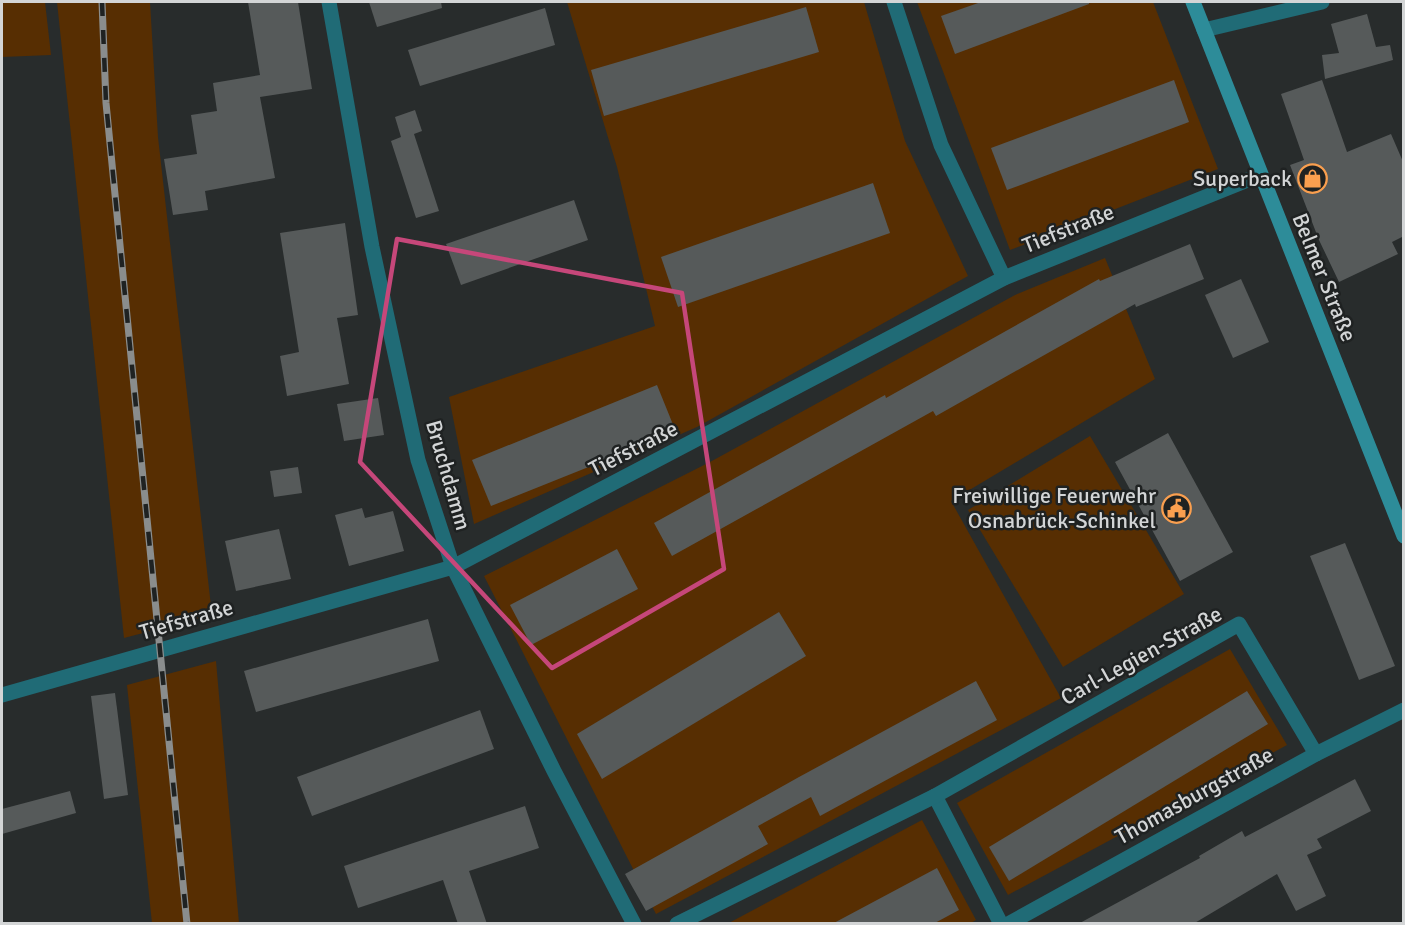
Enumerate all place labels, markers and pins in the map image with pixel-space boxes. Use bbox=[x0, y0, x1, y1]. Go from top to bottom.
shop icon: Superback bbox=[1297, 162, 1329, 194]
place label: Superback bbox=[1193, 165, 1292, 192]
place label: Freiwillige Feuerwehr Osnabrück-Schinkel bbox=[952, 482, 1156, 534]
public building icon: Freiwillige Feuerwehr Osnabrück-Schinkel bbox=[1161, 492, 1193, 524]

